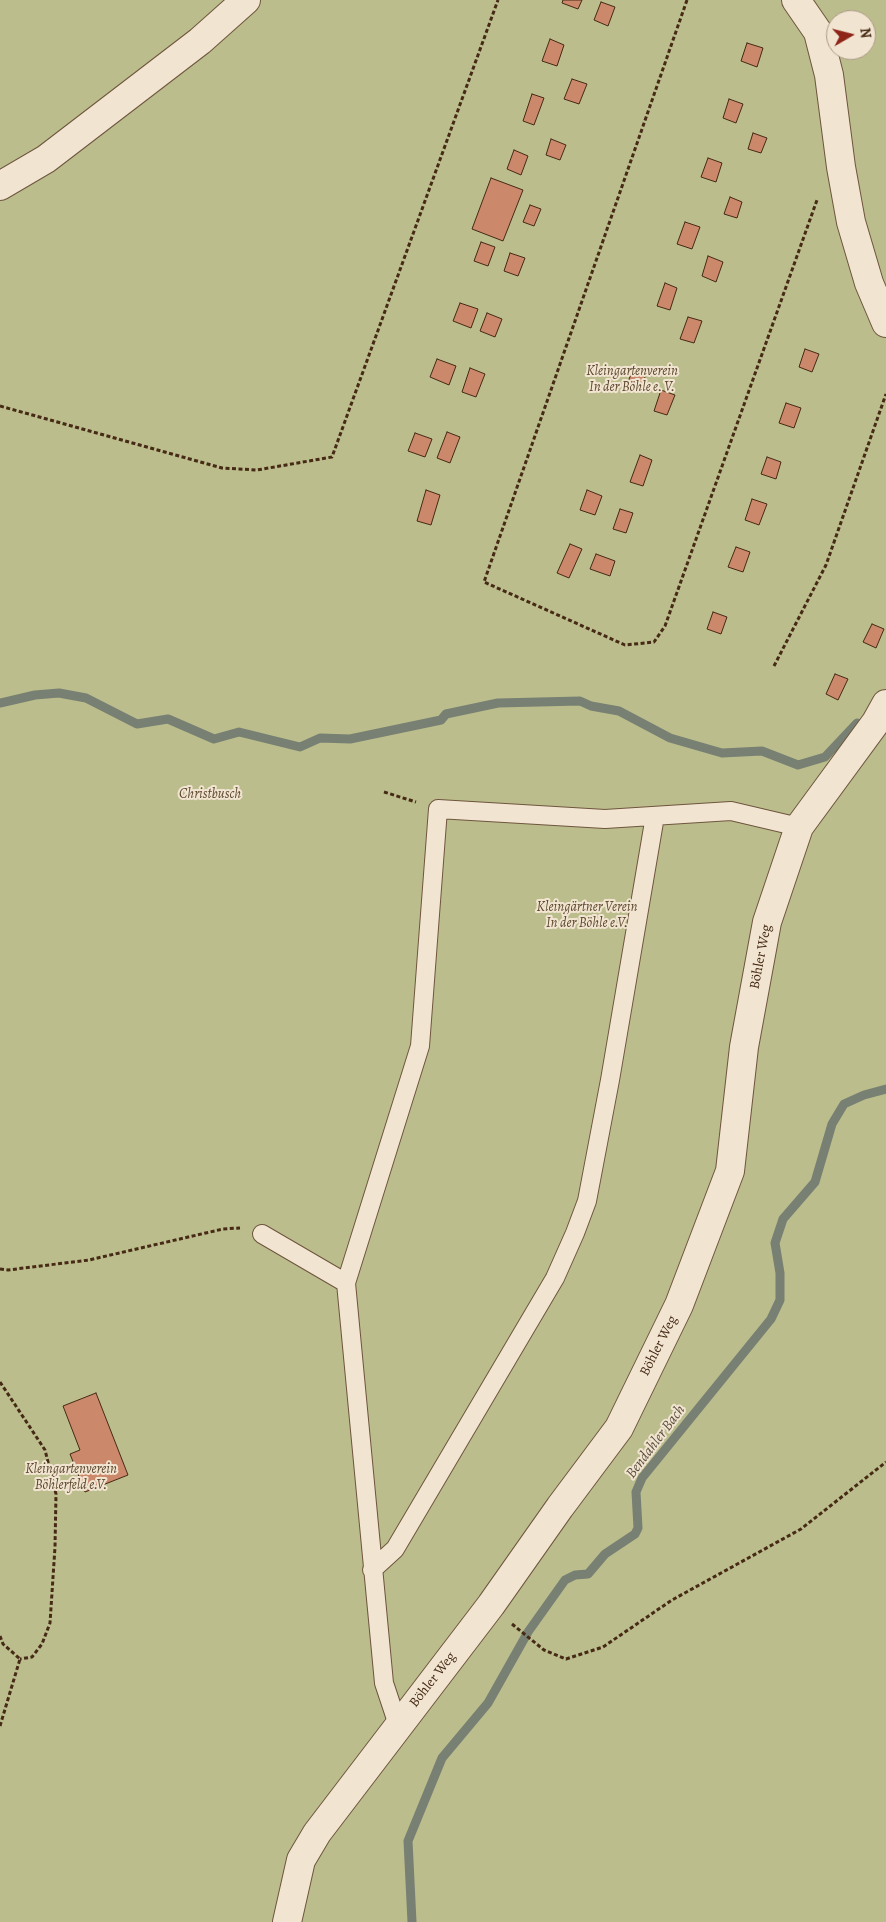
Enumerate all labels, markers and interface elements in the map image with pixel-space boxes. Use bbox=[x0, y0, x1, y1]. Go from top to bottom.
north arrow bbox=[826, 10, 876, 60]
text: N bbox=[855, 27, 875, 39]
park label: Kleingartenverein In der Böhle e. V. bbox=[586, 364, 678, 397]
park label: Christbusch bbox=[179, 787, 241, 803]
park label: Kleingärtner Verein In der Böhle e.V. bbox=[537, 900, 637, 932]
street label: Böhler Weg bbox=[746, 923, 776, 991]
street label: Böhler Weg bbox=[637, 1313, 681, 1379]
water label: Bendahler Bach bbox=[623, 1402, 689, 1482]
park label: Kleingartenverein Böhlerfeld e.V. bbox=[25, 1462, 117, 1494]
street label: Böhler Weg bbox=[406, 1649, 460, 1711]

